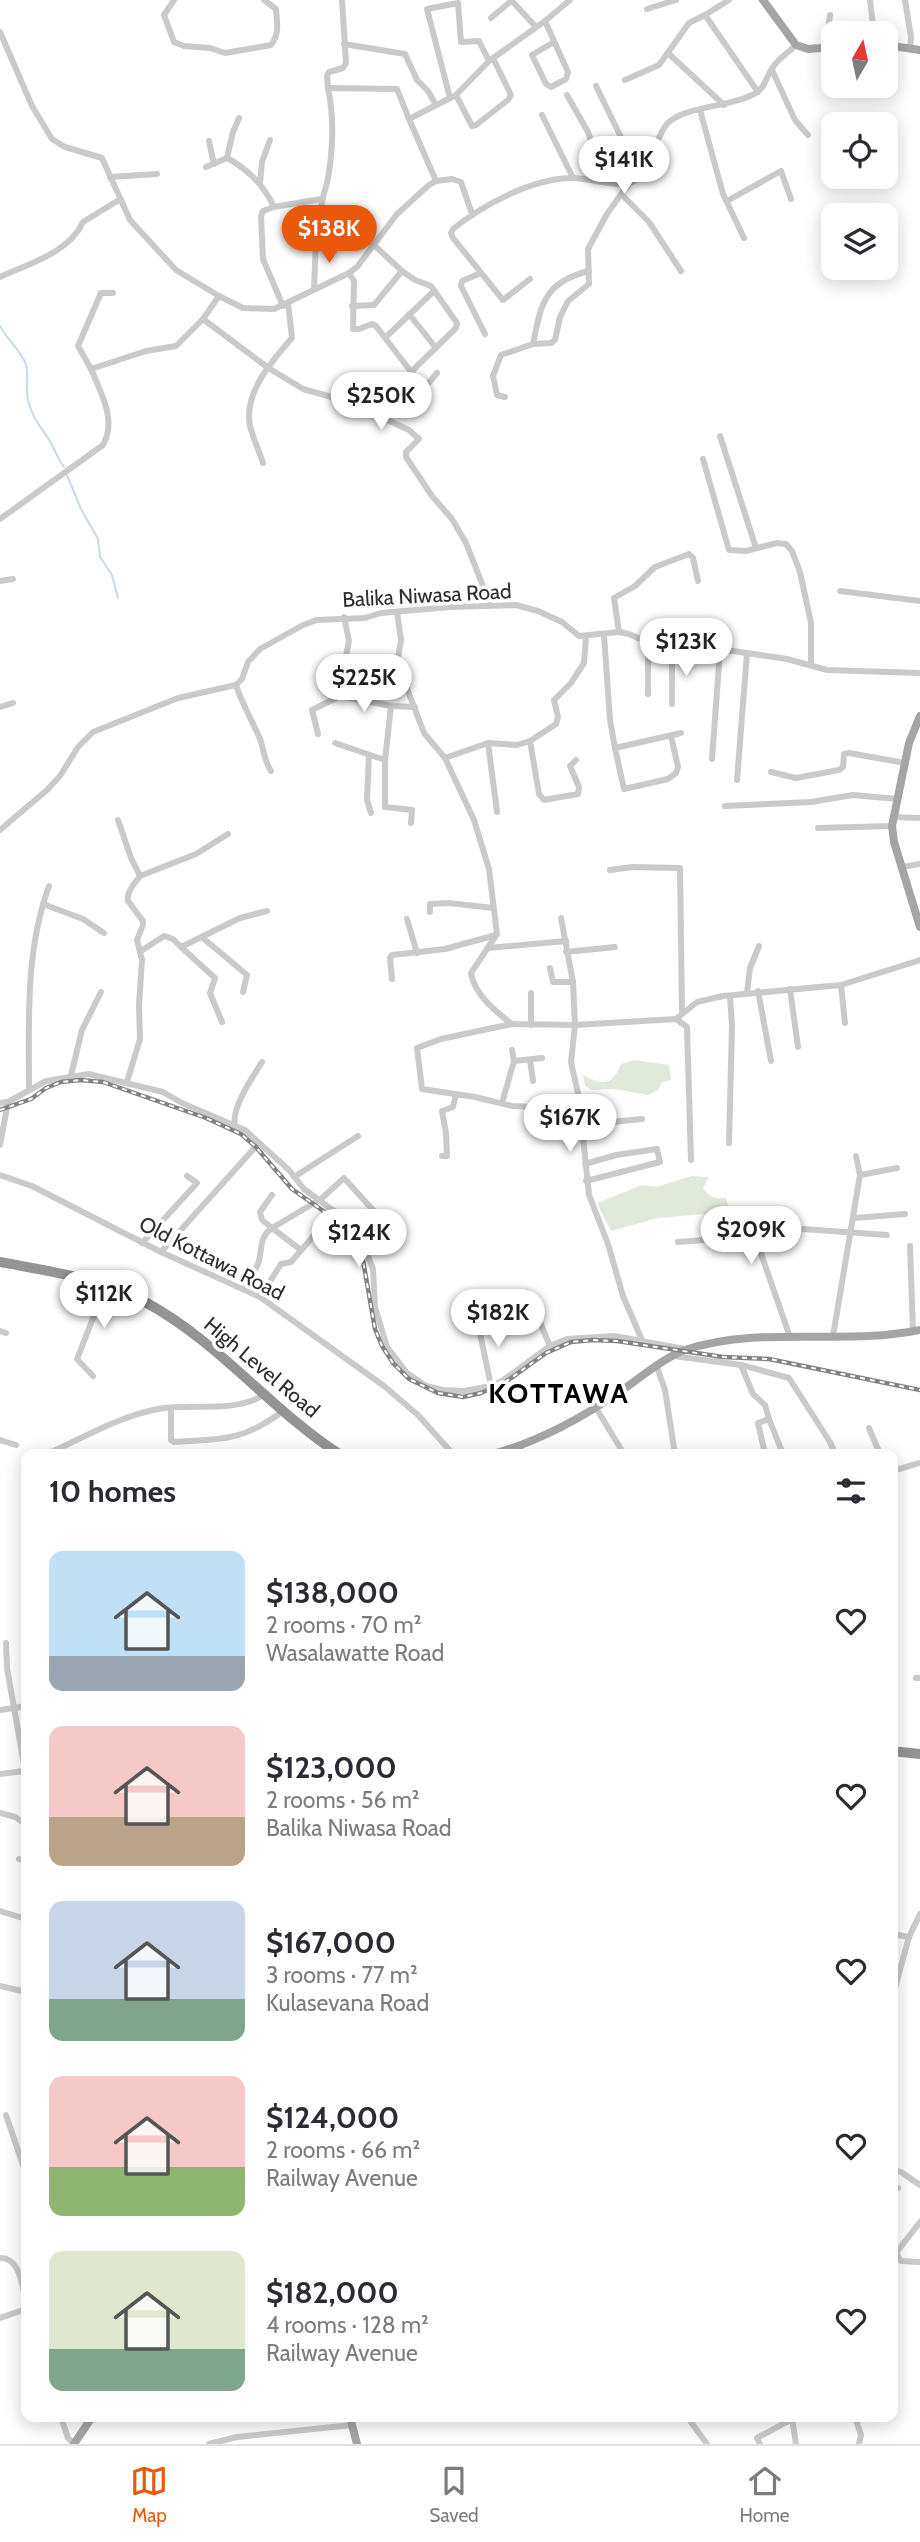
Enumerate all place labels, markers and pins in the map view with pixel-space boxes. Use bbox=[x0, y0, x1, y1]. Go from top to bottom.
pin: $141K bbox=[575, 136, 673, 196]
pin: $138K bbox=[280, 205, 378, 265]
pin: $250K bbox=[332, 372, 430, 432]
pin: $123K bbox=[637, 618, 735, 678]
pin: $225K bbox=[315, 654, 413, 714]
pin: $167K bbox=[521, 1094, 619, 1154]
pin: $209K bbox=[702, 1206, 800, 1266]
pin: $124K bbox=[310, 1210, 408, 1269]
pin: $112K bbox=[55, 1270, 153, 1330]
pin: $182K bbox=[449, 1290, 547, 1349]

